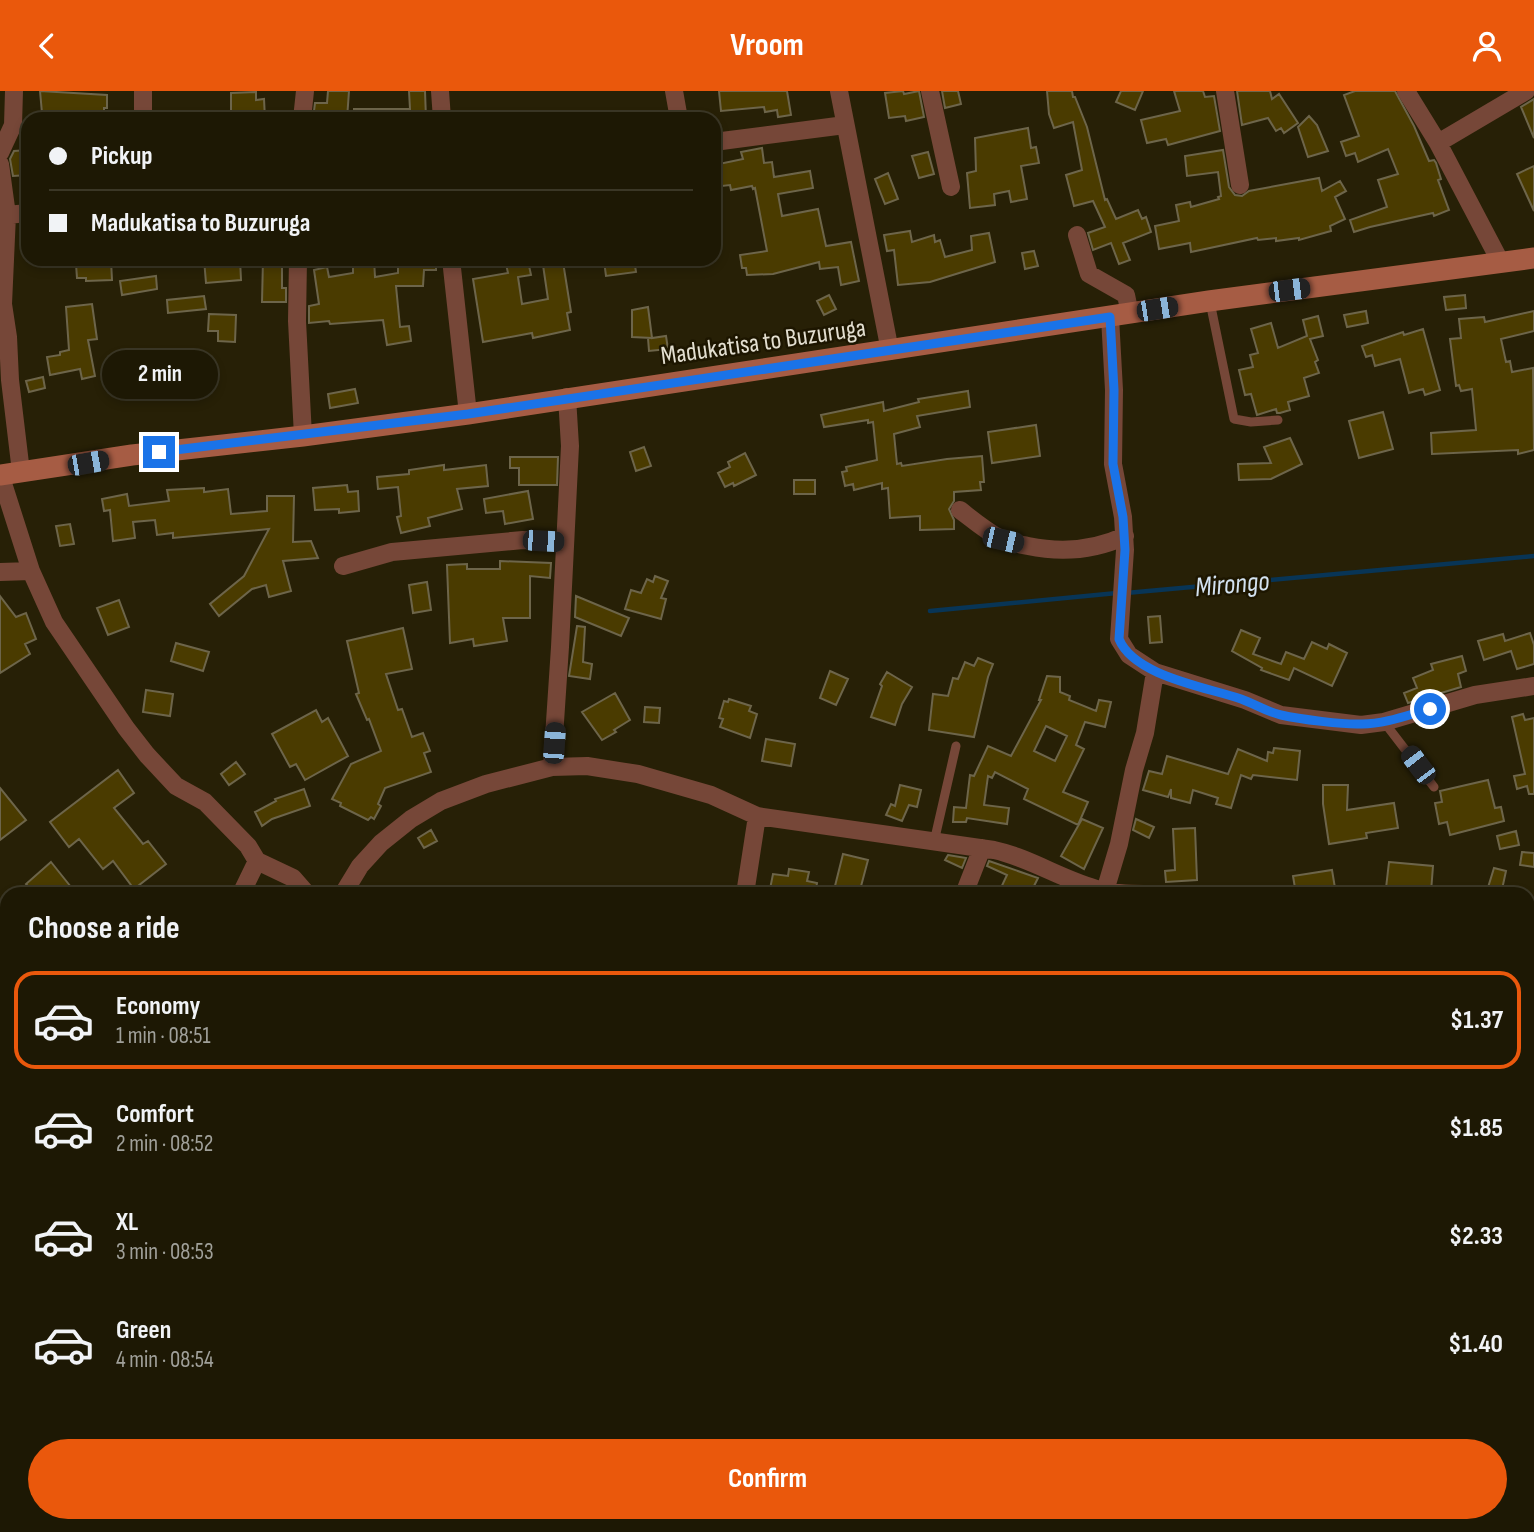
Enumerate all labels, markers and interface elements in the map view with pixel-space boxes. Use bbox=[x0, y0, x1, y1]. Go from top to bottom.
text: Vroom bbox=[730, 26, 804, 65]
icon: back bbox=[28, 27, 66, 65]
icon: person bbox=[1468, 27, 1506, 65]
text: Pickup bbox=[91, 141, 153, 172]
text: Madukatisa to Buzuruga bbox=[91, 208, 310, 239]
car bbox=[1267, 277, 1312, 303]
car bbox=[1135, 295, 1180, 323]
street label: Madukatisa to Buzuruga bbox=[659, 313, 868, 372]
callout: 2 min bbox=[101, 351, 217, 399]
text: 2 min bbox=[138, 360, 182, 388]
route end bbox=[143, 436, 175, 468]
car bbox=[66, 449, 111, 477]
car bbox=[981, 525, 1026, 555]
car bbox=[522, 529, 565, 553]
water label: Mirongo bbox=[1193, 565, 1271, 604]
route start bbox=[1414, 693, 1446, 725]
car bbox=[543, 721, 566, 765]
car bbox=[1397, 742, 1440, 788]
text: Choose a ride bbox=[28, 909, 180, 948]
icon: car bbox=[32, 989, 95, 1052]
text: Economy bbox=[116, 991, 200, 1022]
text: $1.37 bbox=[1450, 1005, 1503, 1036]
text: 1 min · 08:51 bbox=[116, 1022, 210, 1050]
icon: car bbox=[32, 1097, 95, 1160]
text: Comfort bbox=[116, 1099, 194, 1130]
text: $1.85 bbox=[1449, 1113, 1503, 1144]
text: 2 min · 08:52 bbox=[116, 1130, 213, 1158]
icon: car bbox=[32, 1205, 95, 1268]
text: XL bbox=[116, 1207, 138, 1238]
text: $2.33 bbox=[1449, 1221, 1503, 1252]
text: 3 min · 08:53 bbox=[116, 1238, 214, 1266]
icon: car bbox=[32, 1313, 95, 1376]
text: Green bbox=[116, 1315, 171, 1346]
text: $1.40 bbox=[1448, 1329, 1503, 1360]
text: 4 min · 08:54 bbox=[116, 1346, 214, 1374]
button: Confirm bbox=[28, 1439, 1507, 1519]

